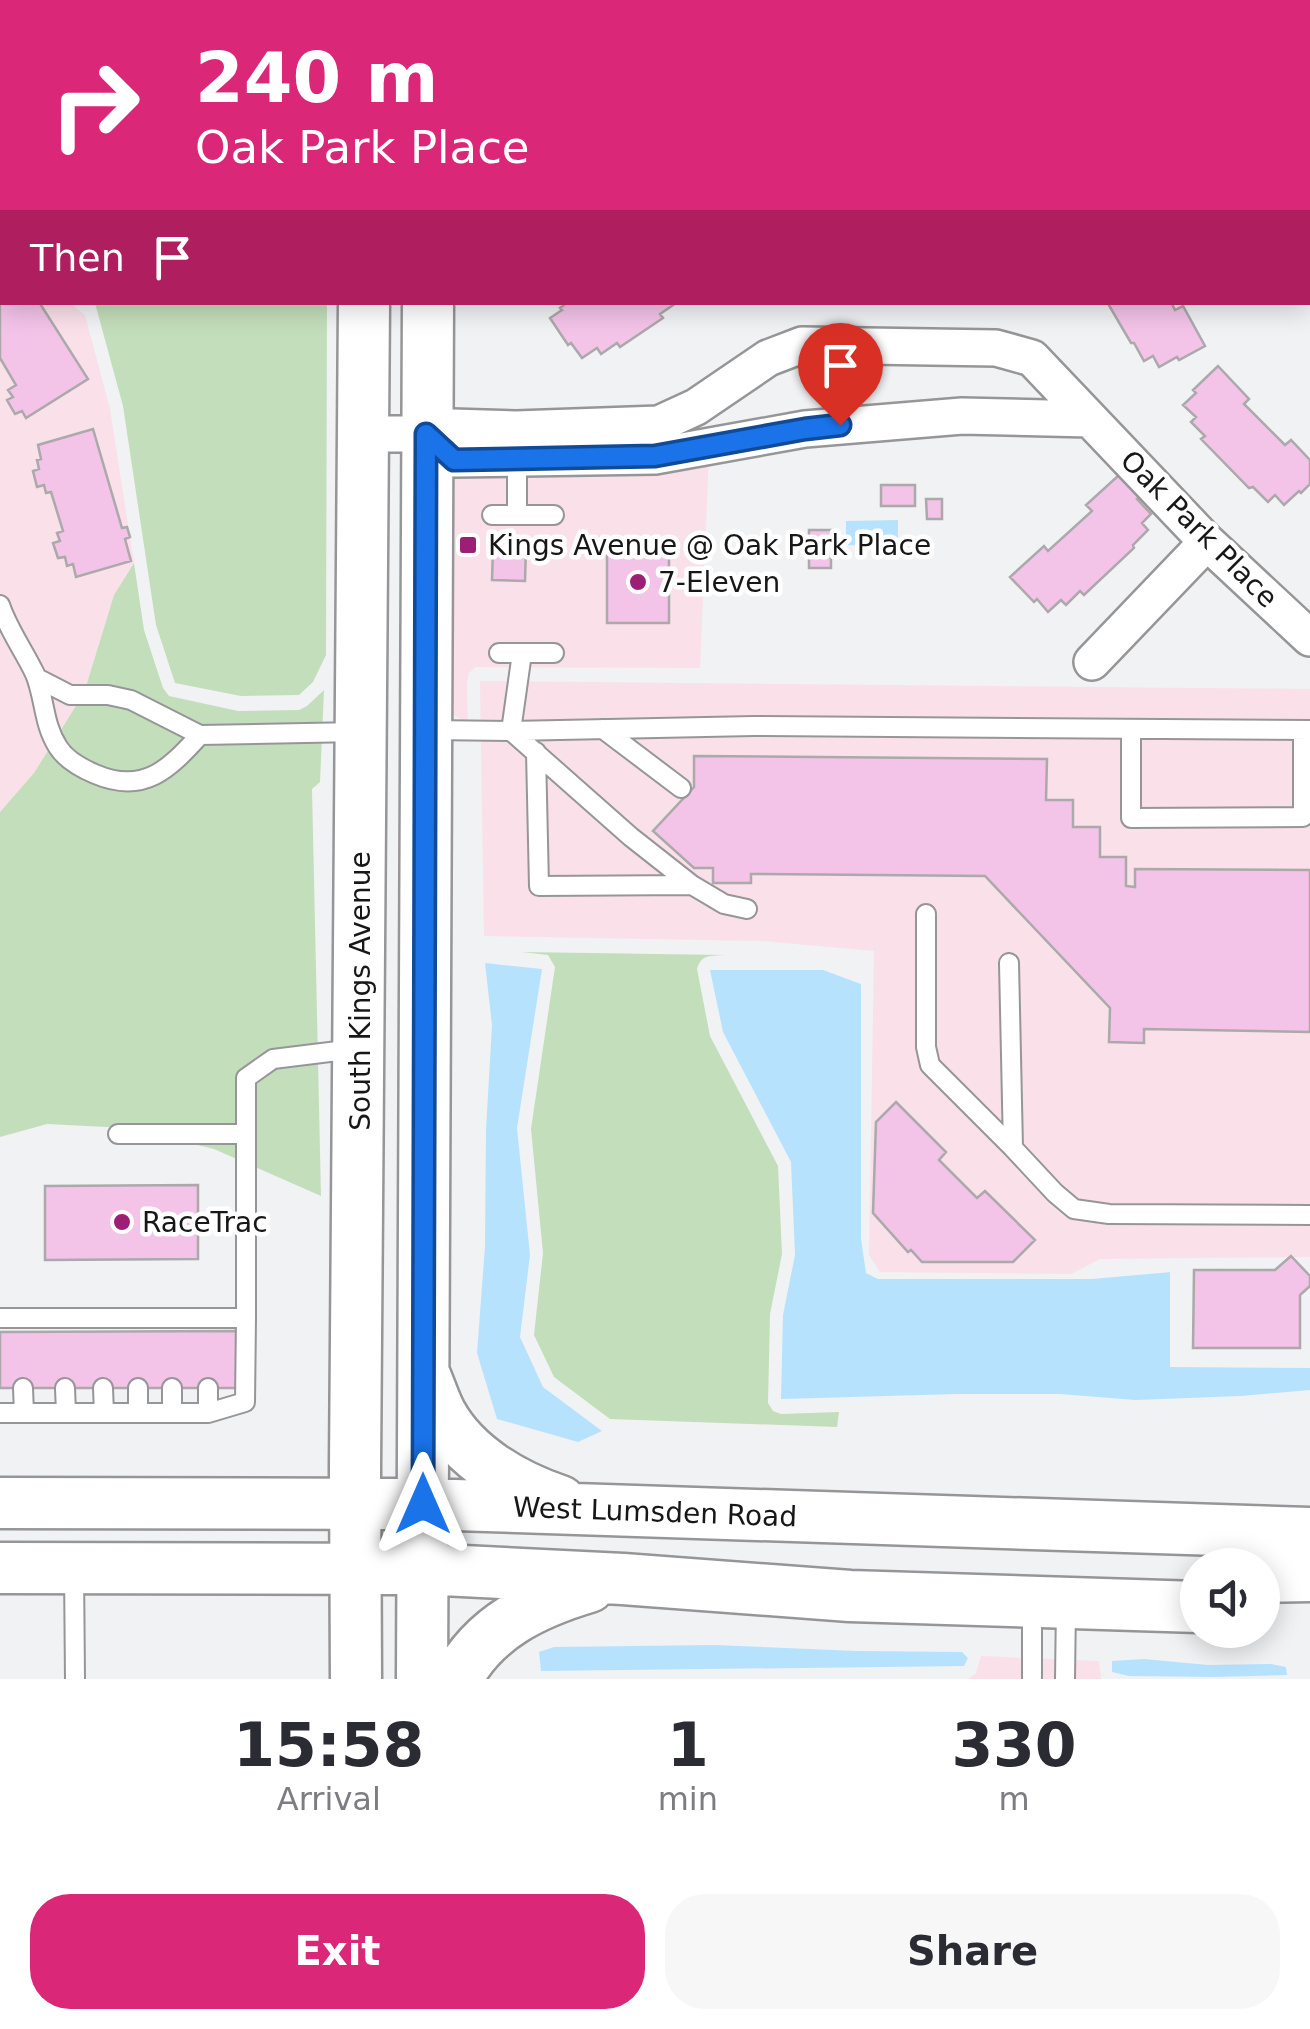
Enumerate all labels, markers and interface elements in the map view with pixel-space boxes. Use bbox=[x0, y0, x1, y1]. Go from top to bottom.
text: 240 m bbox=[195, 37, 438, 119]
icon: right bbox=[30, 40, 160, 170]
text: Oak Park Place bbox=[195, 121, 530, 174]
icon: arrive bbox=[145, 230, 200, 285]
text: Then bbox=[30, 236, 125, 280]
pin bbox=[798, 323, 883, 426]
icon: arrive bbox=[813, 338, 868, 393]
street label: Oak Park Place bbox=[1114, 444, 1284, 614]
place label: Kings Avenue @ Oak Park Place bbox=[488, 529, 931, 562]
marker: Kings Avenue @ Oak Park Place bbox=[457, 534, 479, 556]
place label: 7-Eleven bbox=[658, 566, 780, 599]
marker: 7-Eleven bbox=[627, 571, 649, 593]
street label: South Kings Avenue bbox=[344, 851, 377, 1131]
place label: RaceTrac bbox=[142, 1206, 268, 1239]
marker: RaceTrac bbox=[111, 1211, 133, 1233]
position arrow bbox=[371, 1452, 475, 1556]
street label: West Lumsden Road bbox=[512, 1491, 798, 1533]
map controls bbox=[1180, 1548, 1280, 1648]
button: sound bbox=[1180, 1548, 1280, 1648]
text: 15:58 bbox=[233, 1710, 424, 1780]
text: 1 bbox=[667, 1710, 709, 1780]
text: 330 bbox=[951, 1710, 1077, 1780]
text: Arrival bbox=[277, 1780, 381, 1818]
text: min bbox=[658, 1780, 718, 1818]
text: m bbox=[998, 1780, 1030, 1818]
button: Exit bbox=[30, 1894, 645, 2009]
button: Share bbox=[665, 1894, 1280, 2009]

